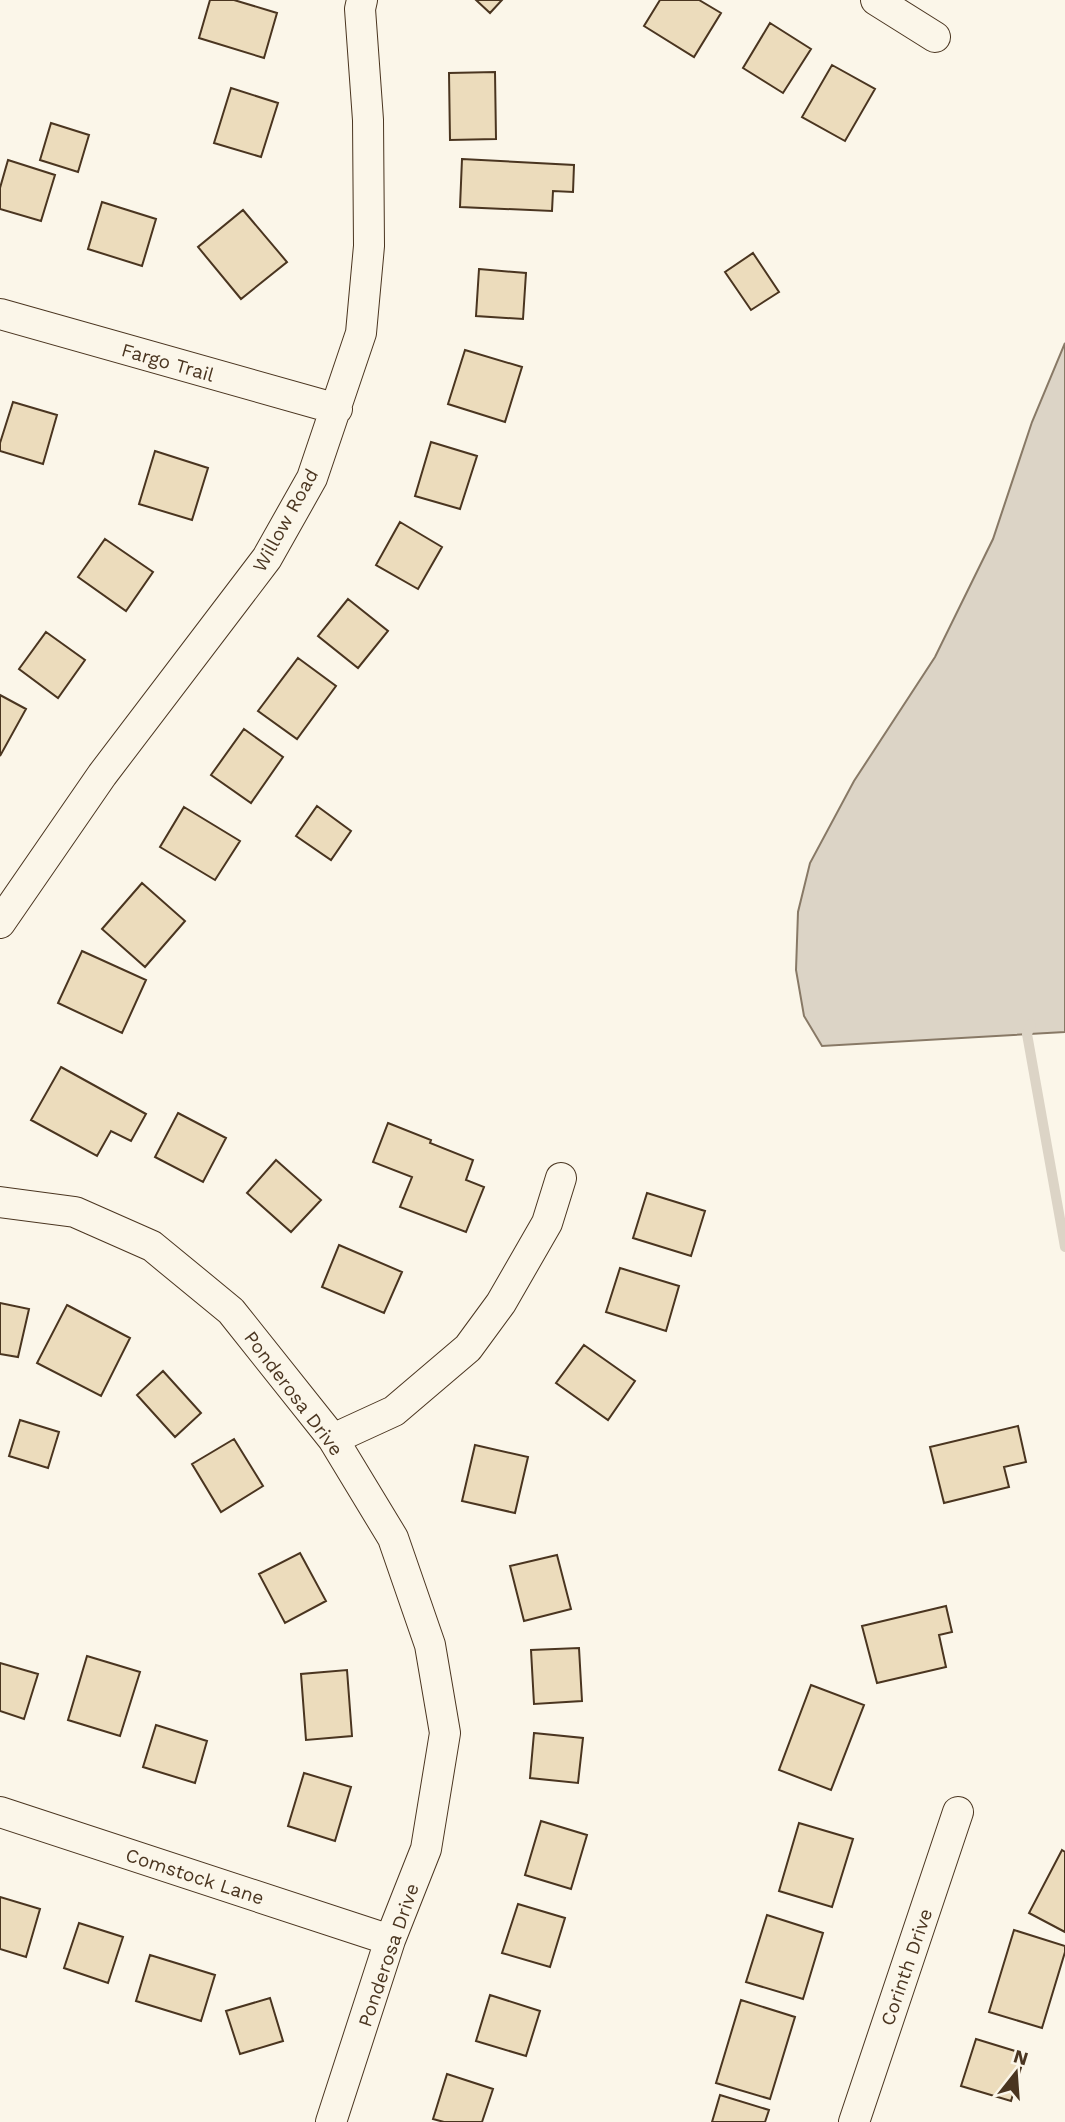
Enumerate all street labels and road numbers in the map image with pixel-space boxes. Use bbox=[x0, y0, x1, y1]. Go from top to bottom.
street label: Fargo Trail bbox=[119, 338, 217, 387]
street label: Willow Road bbox=[248, 465, 323, 576]
street label: Ponderosa Drive bbox=[239, 1326, 348, 1460]
street label: Comstock Lane bbox=[123, 1843, 267, 1910]
street label: Ponderosa Drive bbox=[353, 1880, 424, 2030]
street label: Corinth Drive bbox=[876, 1906, 937, 2029]

